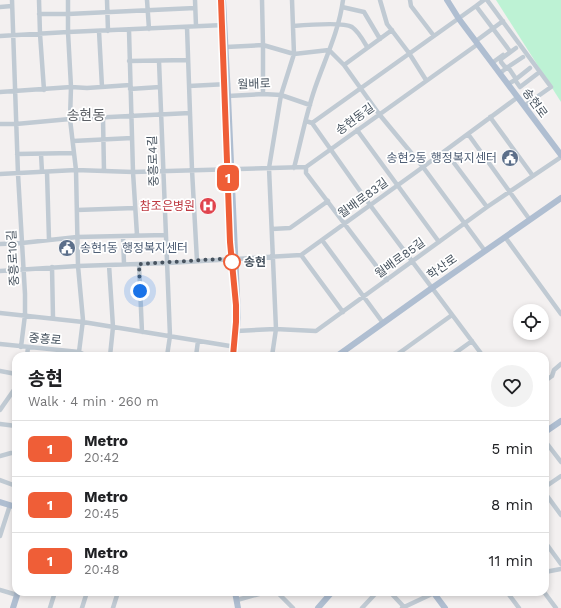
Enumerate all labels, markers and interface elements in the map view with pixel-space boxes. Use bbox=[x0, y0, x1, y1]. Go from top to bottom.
street label: 월배로 bbox=[237, 76, 271, 92]
street label: 송현로 bbox=[520, 85, 550, 121]
street label: 송현동길 bbox=[333, 100, 377, 138]
district label: 송현동 bbox=[67, 107, 105, 123]
street label: 중흥로4길 bbox=[145, 135, 161, 187]
public building icon: 송현2동 행정복지센터 bbox=[500, 148, 520, 168]
place label: 송현2동 행정복지센터 bbox=[387, 151, 497, 165]
line badge: 1 bbox=[215, 165, 241, 191]
text: 1 bbox=[225, 170, 231, 186]
street label: 월배로83길 bbox=[335, 175, 391, 221]
hospital icon: 참조은병원 bbox=[198, 196, 218, 216]
place label: 참조은병원 bbox=[140, 199, 195, 213]
street label: 중흥로10길 bbox=[5, 230, 21, 286]
street label: 월배로85길 bbox=[372, 235, 428, 281]
public building icon: 송현1동 행정복지센터 bbox=[57, 238, 77, 258]
place label: 송현1동 행정복지센터 bbox=[80, 241, 188, 255]
street label: 학산로 bbox=[424, 252, 460, 282]
marker: 송현 bbox=[223, 253, 241, 271]
place label: 송현 bbox=[244, 255, 266, 269]
your location bbox=[130, 281, 150, 301]
map controls bbox=[513, 304, 549, 340]
button: locate bbox=[513, 304, 549, 340]
street label: 중흥로 bbox=[28, 331, 62, 347]
button: heart bbox=[491, 365, 533, 407]
text: 송현 bbox=[28, 367, 63, 390]
text: Walk · 4 min · 260 m bbox=[28, 394, 159, 409]
text: Metro bbox=[84, 432, 128, 450]
text: 5 min bbox=[492, 440, 533, 458]
text: 1 bbox=[47, 441, 53, 457]
text: 20:42 bbox=[84, 450, 119, 465]
text: Metro bbox=[84, 488, 128, 506]
text: 8 min bbox=[491, 496, 533, 514]
text: 1 bbox=[47, 497, 53, 513]
text: 20:45 bbox=[84, 506, 119, 521]
text: Metro bbox=[84, 544, 128, 562]
text: 11 min bbox=[489, 552, 533, 570]
text: 1 bbox=[47, 553, 53, 569]
text: 20:48 bbox=[84, 562, 119, 577]

